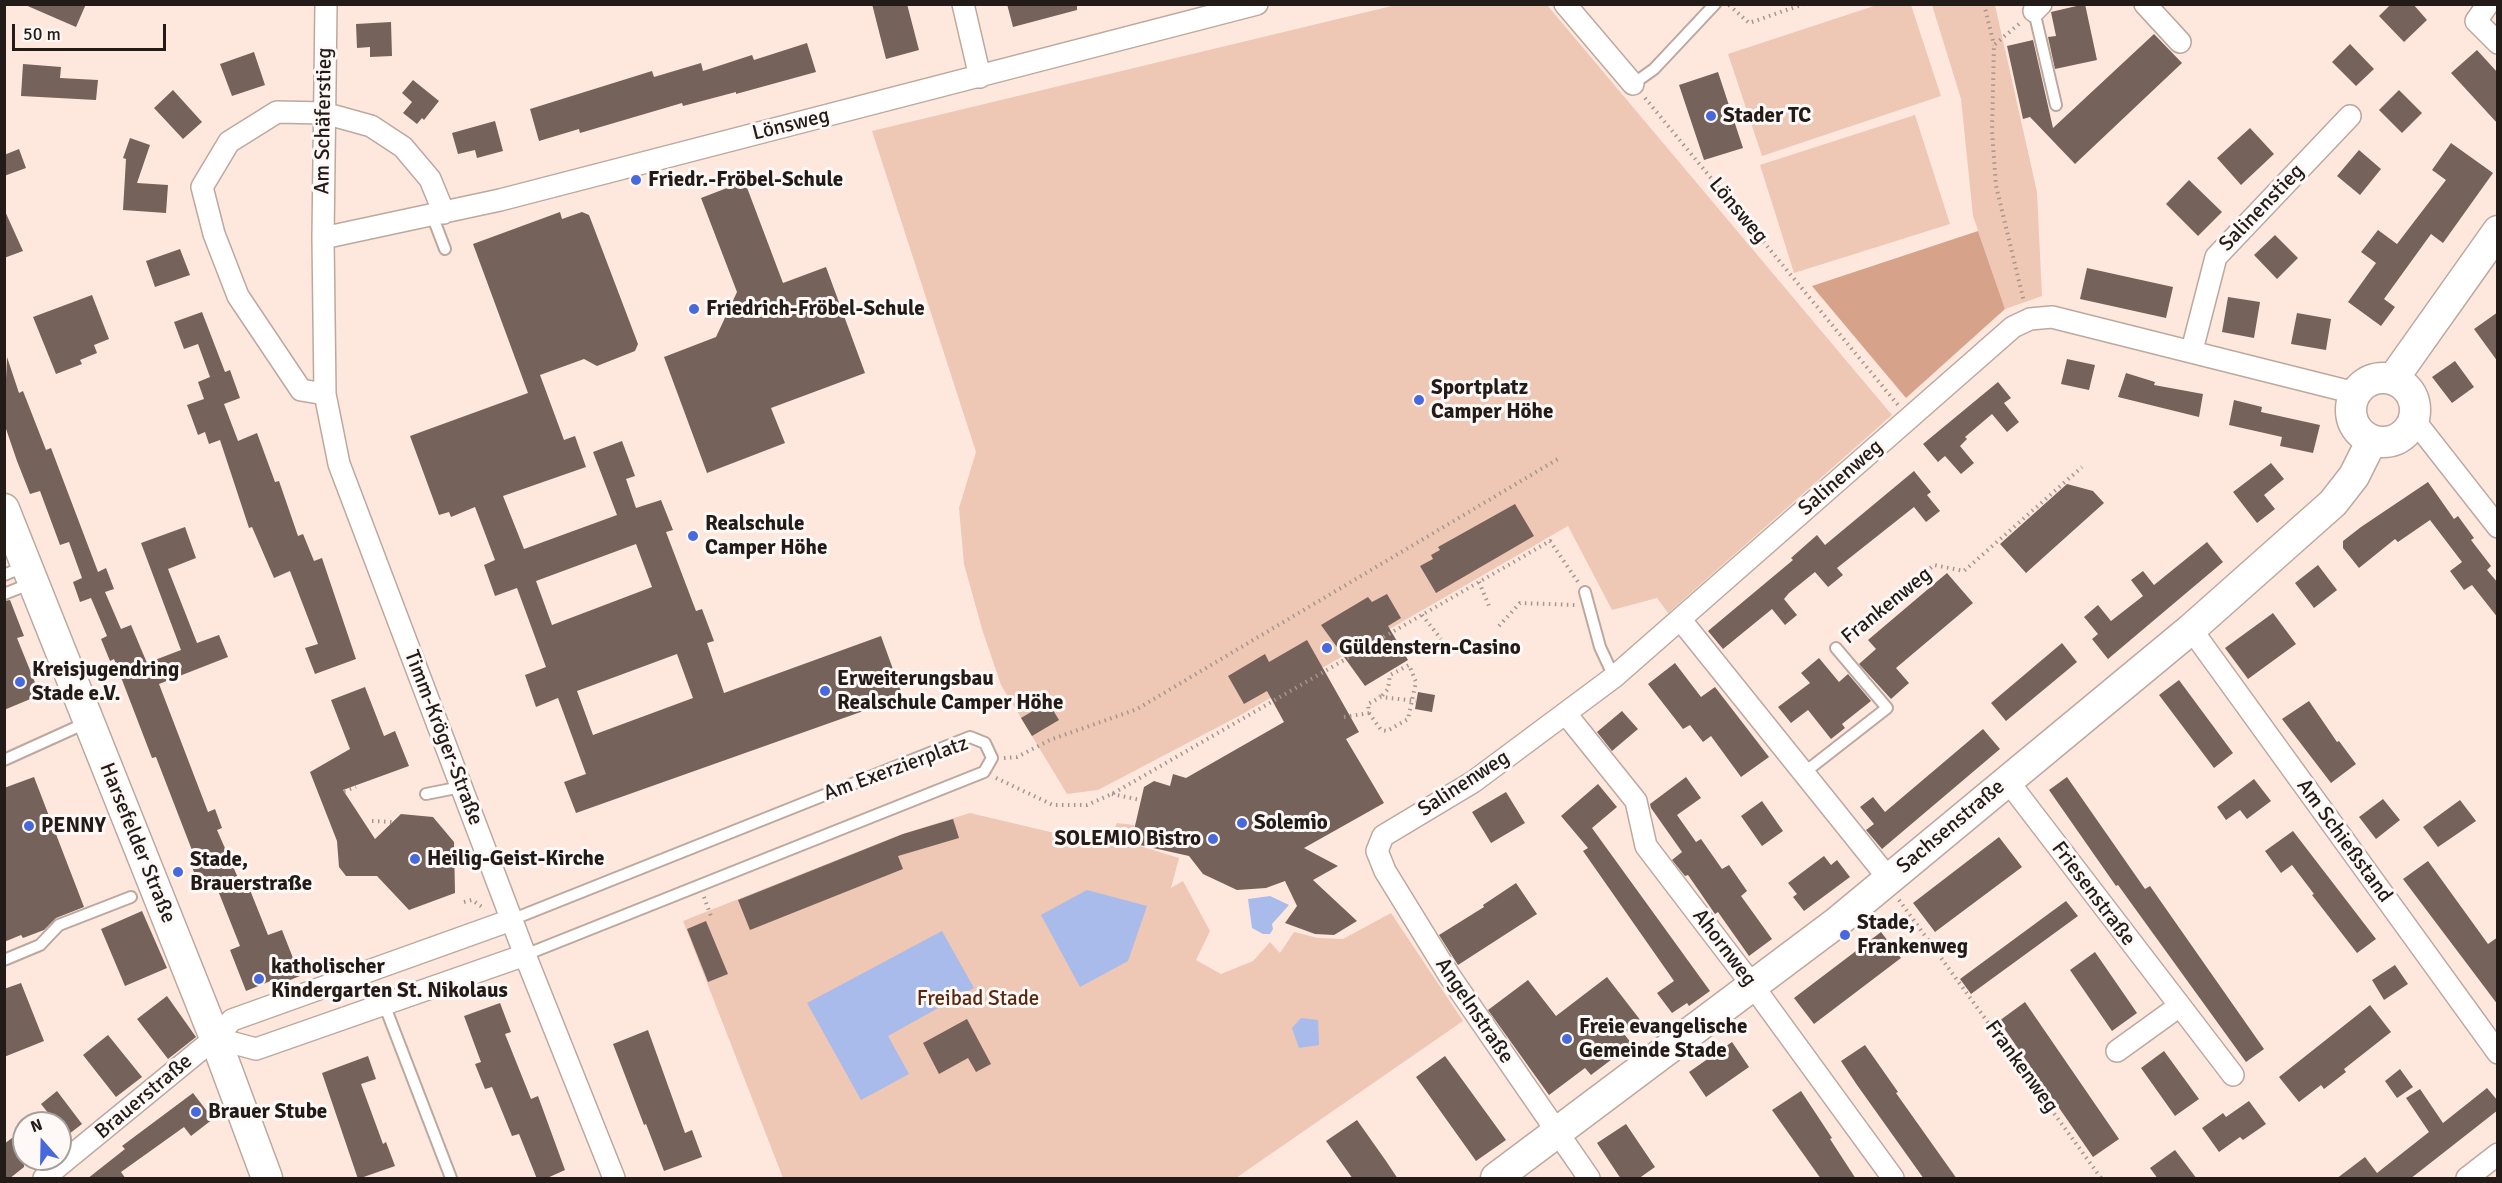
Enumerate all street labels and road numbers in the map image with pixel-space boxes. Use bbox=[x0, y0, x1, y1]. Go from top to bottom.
street label: Am Schäferstieg bbox=[310, 47, 338, 195]
street label: Lönsweg bbox=[750, 103, 832, 147]
street label: Salinenstieg bbox=[2214, 159, 2310, 257]
street label: Lönsweg bbox=[1703, 173, 1773, 249]
street label: Salinenweg bbox=[1794, 434, 1888, 522]
street label: Frankenweg bbox=[1837, 562, 1937, 650]
street label: Timm-Kröger-Straße bbox=[398, 647, 488, 829]
street label: Am Exerzierplatz bbox=[820, 731, 972, 807]
street label: Salinenweg bbox=[1414, 745, 1514, 823]
street label: Harsefelder Straße bbox=[93, 759, 181, 927]
street label: Am Schießstand bbox=[2291, 774, 2397, 908]
street label: Sachsenstraße bbox=[1892, 775, 2010, 879]
street label: Friesenstraße bbox=[2046, 837, 2140, 951]
street label: Ahornweg bbox=[1687, 904, 1761, 992]
street label: Angelnstraße bbox=[1429, 953, 1519, 1069]
street label: Frankenweg bbox=[1979, 1016, 2063, 1118]
street label: Brauerstraße bbox=[90, 1049, 198, 1145]

